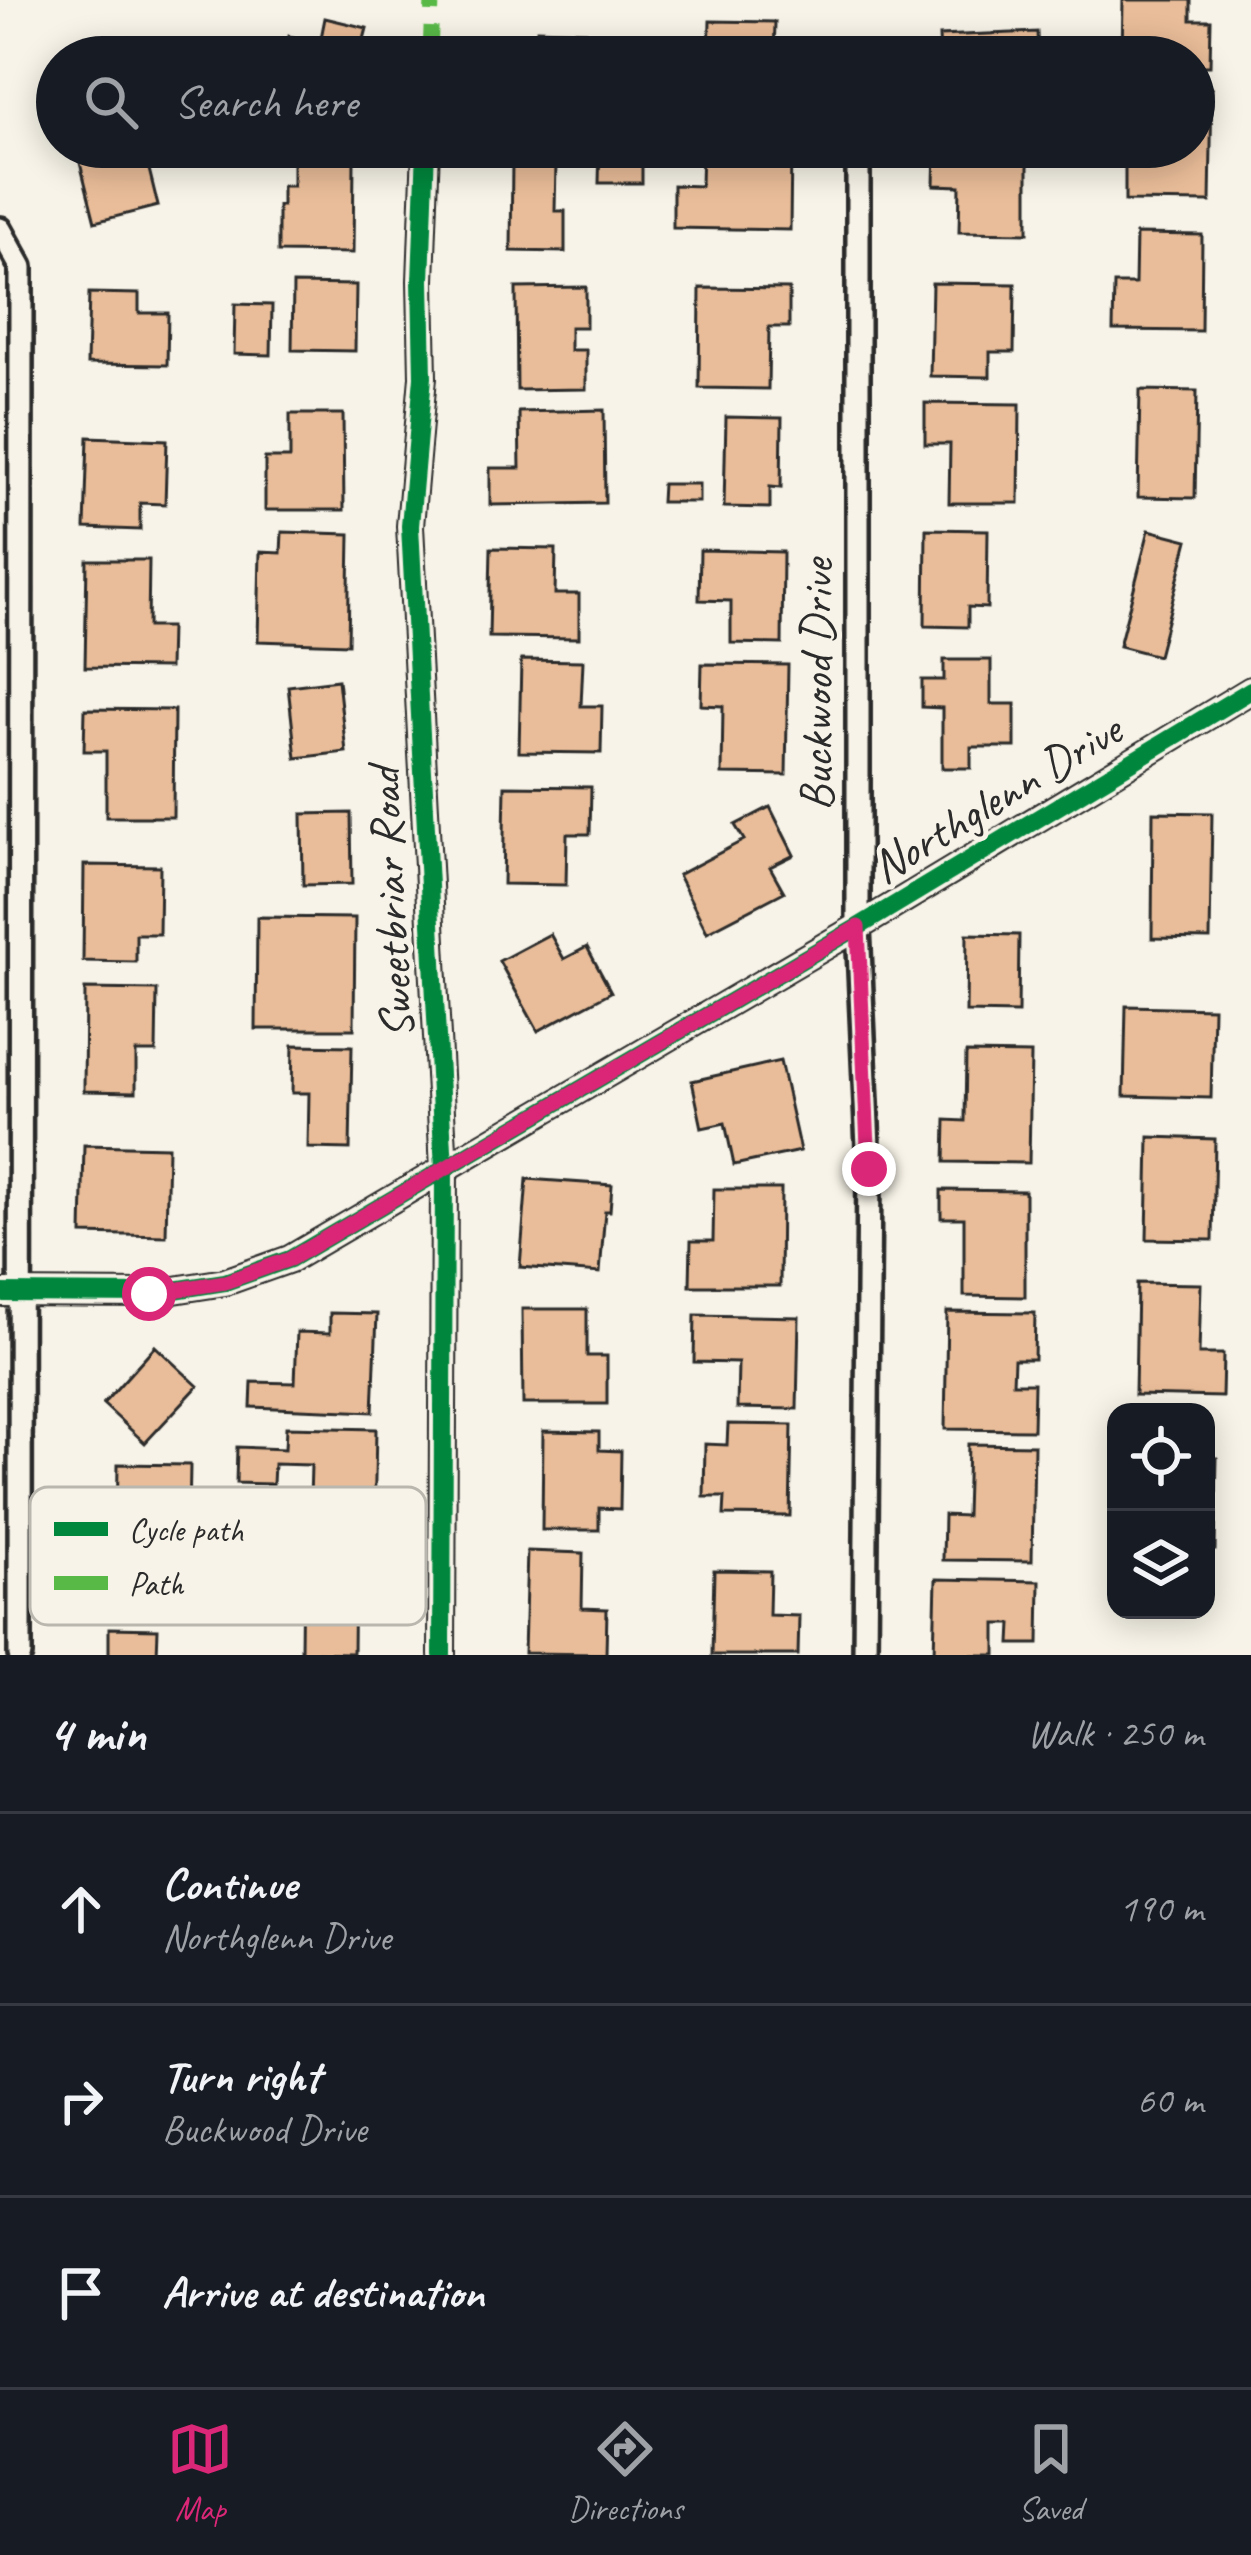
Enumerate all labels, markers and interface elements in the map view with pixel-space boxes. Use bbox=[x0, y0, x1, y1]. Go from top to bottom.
search box bbox=[36, 36, 1215, 168]
icon: search bbox=[78, 69, 144, 135]
text: Search here bbox=[174, 74, 357, 131]
street label: Buckwood Drive bbox=[786, 556, 846, 811]
street label: Northglenn Drive bbox=[860, 698, 1135, 896]
street label: Sweetbriar Road bbox=[353, 760, 427, 1040]
route end bbox=[842, 1142, 896, 1196]
route start bbox=[122, 1267, 176, 1321]
map controls bbox=[1107, 1403, 1215, 1619]
button: locate bbox=[1107, 1403, 1215, 1511]
legend bbox=[30, 1487, 426, 1625]
text: Cycle path bbox=[129, 1509, 244, 1551]
button: layers bbox=[1107, 1511, 1215, 1619]
text: Path bbox=[129, 1563, 185, 1605]
text: 4 min bbox=[48, 1701, 146, 1765]
text: Walk · 250 m bbox=[1027, 1709, 1203, 1758]
text: Continue bbox=[162, 1856, 296, 1913]
icon: ahead bbox=[48, 1876, 114, 1942]
text: 190 m bbox=[1119, 1884, 1203, 1933]
text: Northglenn Drive bbox=[162, 1913, 391, 1962]
text: Turn right bbox=[162, 2048, 320, 2105]
icon: right bbox=[48, 2068, 114, 2134]
text: 60 m bbox=[1137, 2076, 1203, 2125]
text: Buckwood Drive bbox=[162, 2105, 367, 2154]
icon: arrive bbox=[48, 2260, 114, 2326]
text: Arrive at destination bbox=[162, 2264, 484, 2321]
tab: Map bbox=[167, 2416, 233, 2530]
tab: Directions bbox=[568, 2416, 683, 2530]
tab: Saved bbox=[1018, 2416, 1084, 2530]

